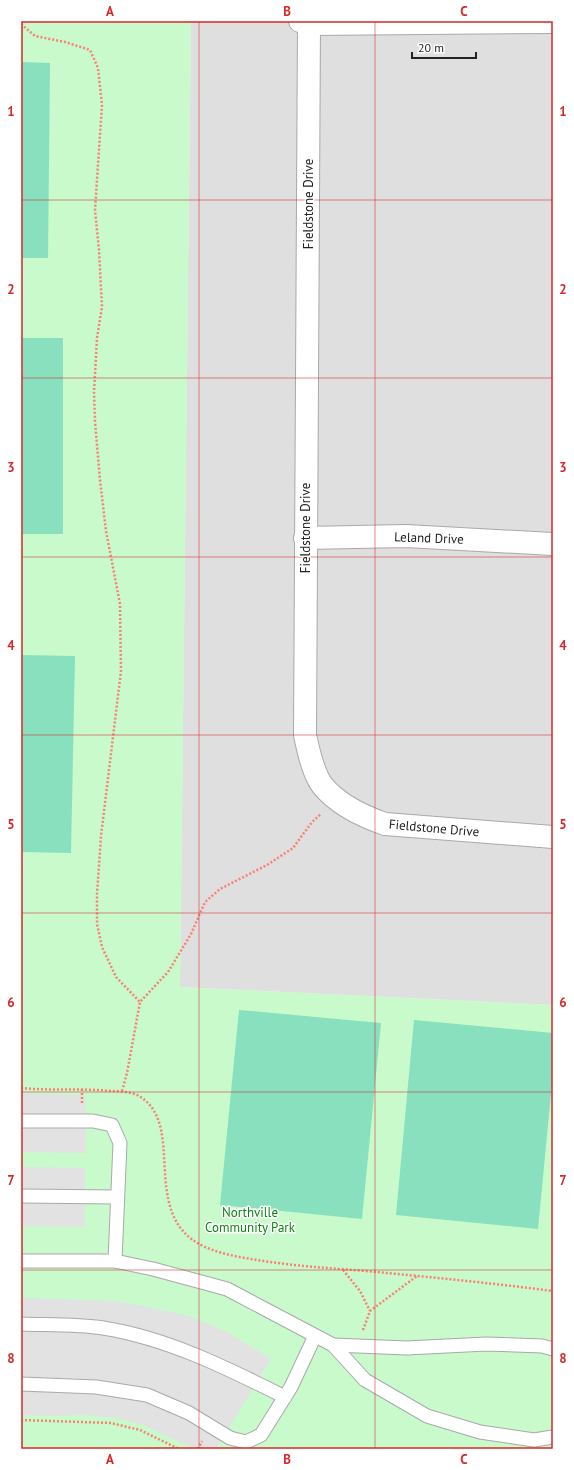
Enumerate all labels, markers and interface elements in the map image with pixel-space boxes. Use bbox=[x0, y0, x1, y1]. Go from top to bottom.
text: A bbox=[106, 3, 114, 20]
text: B bbox=[283, 3, 291, 20]
text: C bbox=[460, 3, 468, 20]
scale bar bbox=[412, 34, 476, 60]
text: 20 m bbox=[418, 40, 444, 55]
text: 1 bbox=[7, 103, 15, 120]
text: 1 bbox=[559, 103, 567, 120]
street label: Fieldstone Drive bbox=[300, 159, 317, 249]
text: 2 bbox=[7, 281, 15, 298]
text: 2 bbox=[559, 281, 567, 298]
text: 3 bbox=[7, 459, 15, 476]
text: 3 bbox=[559, 459, 567, 476]
street label: Fieldstone Drive bbox=[297, 483, 314, 573]
street label: Leland Drive bbox=[394, 528, 464, 548]
text: 4 bbox=[7, 637, 15, 654]
text: 4 bbox=[559, 637, 567, 654]
text: 5 bbox=[7, 816, 15, 833]
street label: Fieldstone Drive bbox=[388, 816, 480, 840]
text: 5 bbox=[559, 816, 567, 833]
text: 6 bbox=[7, 994, 15, 1011]
text: 6 bbox=[559, 994, 567, 1011]
text: 7 bbox=[7, 1172, 15, 1189]
text: 7 bbox=[559, 1172, 567, 1189]
park label: Northville Community Park bbox=[205, 1204, 296, 1236]
text: 8 bbox=[7, 1350, 15, 1367]
text: 8 bbox=[559, 1350, 567, 1367]
text: A bbox=[106, 1451, 114, 1468]
text: B bbox=[283, 1451, 291, 1468]
text: C bbox=[460, 1451, 468, 1468]

